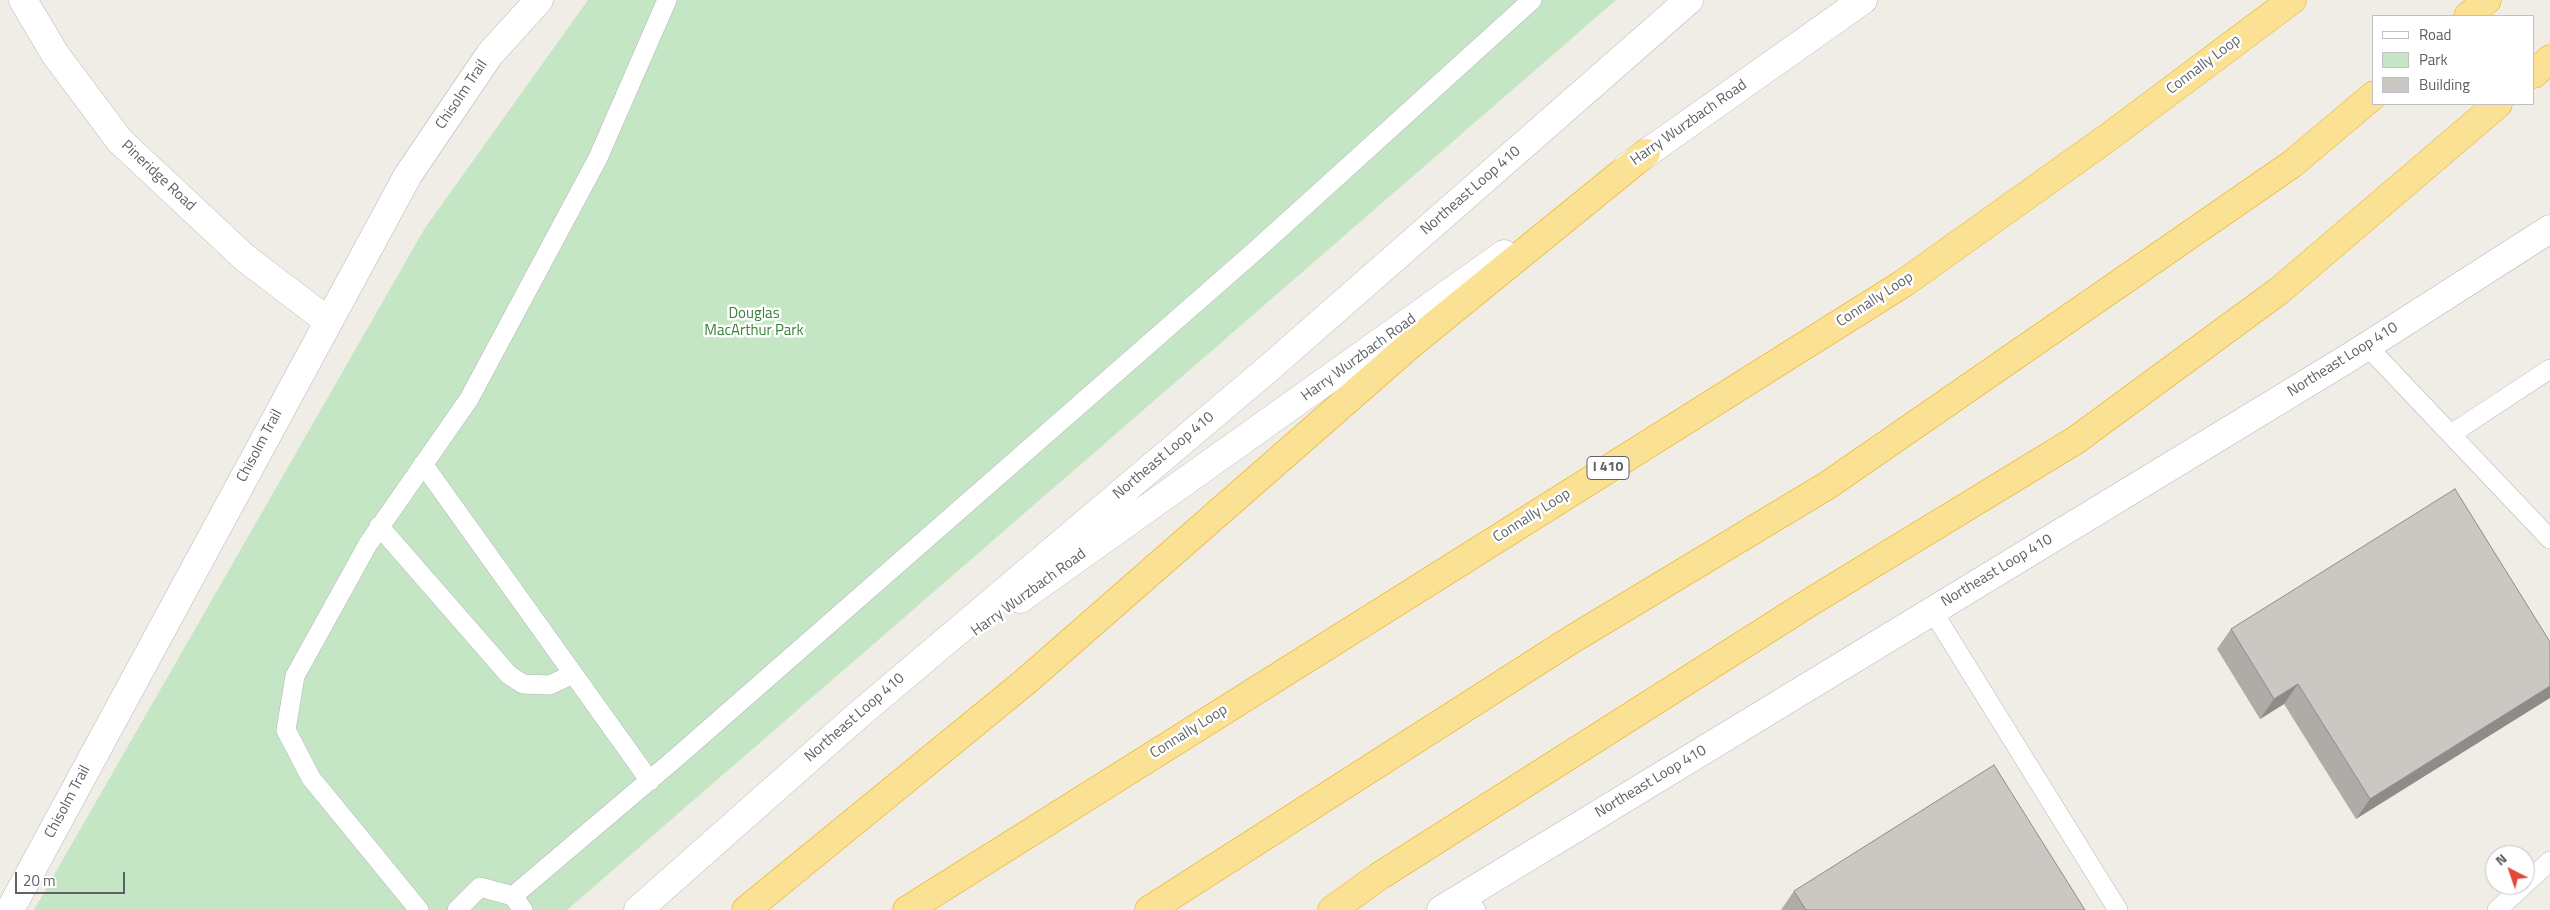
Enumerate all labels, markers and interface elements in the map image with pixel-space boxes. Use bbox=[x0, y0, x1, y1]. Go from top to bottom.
legend bbox=[2372, 15, 2535, 105]
text: Road bbox=[2419, 23, 2451, 46]
street label: Connally Loop bbox=[2163, 31, 2245, 99]
text: Park bbox=[2419, 48, 2448, 71]
street label: Chisolm Trail bbox=[432, 57, 492, 133]
text: Building bbox=[2419, 73, 2470, 96]
street label: Harry Wurzbach Road bbox=[1628, 76, 1750, 170]
street label: Pineridge Road bbox=[117, 137, 199, 215]
street label: Northeast Loop 410 bbox=[1417, 143, 1525, 239]
street label: Connally Loop bbox=[1833, 269, 1917, 331]
park label: Douglas MacArthur Park bbox=[704, 305, 804, 340]
street label: Harry Wurzbach Road bbox=[1298, 310, 1420, 406]
street label: Northeast Loop 410 bbox=[2285, 319, 2401, 401]
street label: Chisolm Trail bbox=[233, 407, 287, 485]
street label: Northeast Loop 410 bbox=[1110, 408, 1218, 504]
road number: I 410 bbox=[1587, 456, 1629, 479]
street label: Connally Loop bbox=[1490, 485, 1574, 547]
street label: Northeast Loop 410 bbox=[1938, 531, 2056, 611]
street label: Harry Wurzbach Road bbox=[968, 545, 1090, 641]
street label: Northeast Loop 410 bbox=[801, 670, 909, 766]
street label: Connally Loop bbox=[1147, 701, 1231, 763]
street label: Northeast Loop 410 bbox=[1592, 742, 1710, 822]
street label: Chisolm Trail bbox=[41, 763, 95, 841]
north arrow bbox=[2485, 845, 2535, 895]
text: N bbox=[2490, 848, 2511, 870]
scale bar bbox=[18, 862, 128, 894]
text: 20 m bbox=[23, 869, 56, 892]

